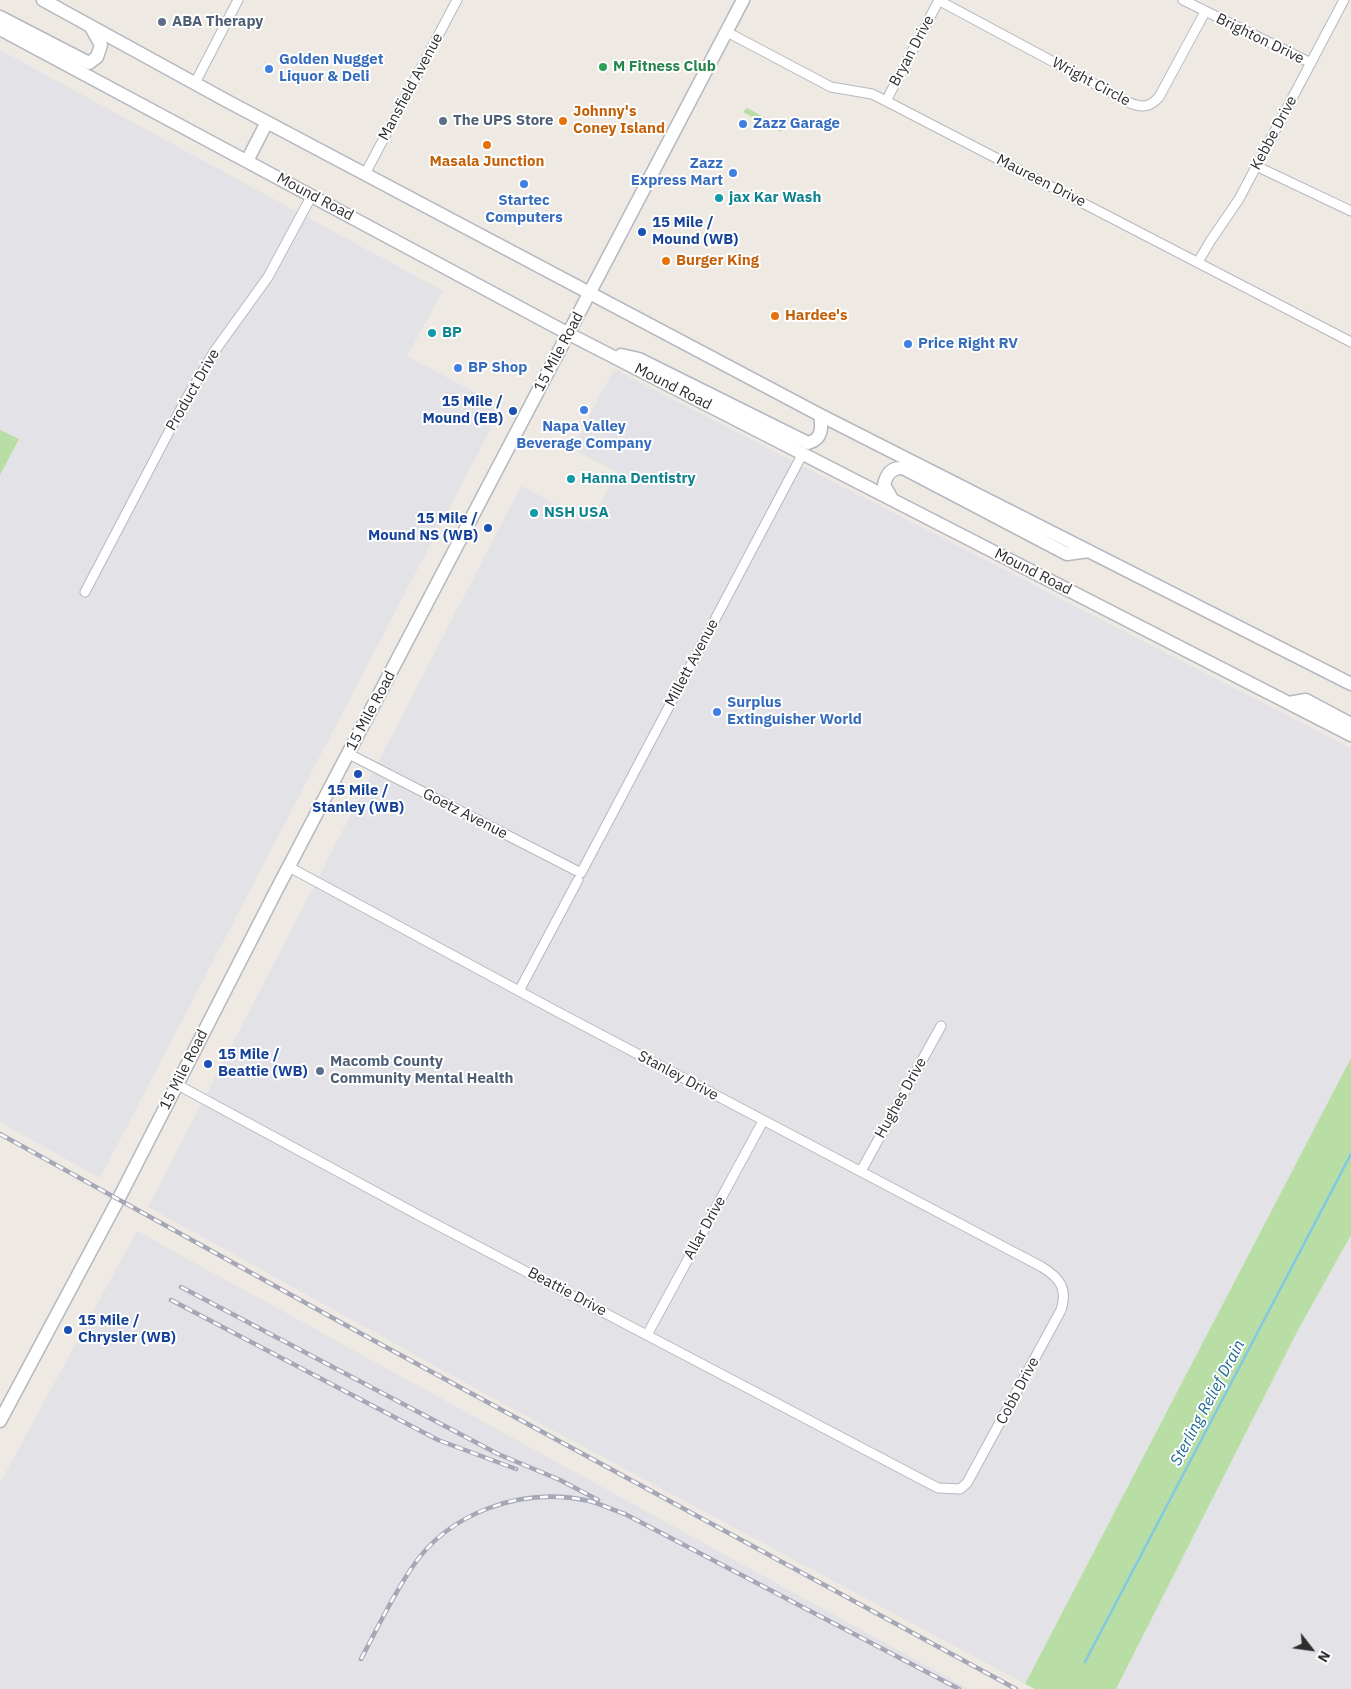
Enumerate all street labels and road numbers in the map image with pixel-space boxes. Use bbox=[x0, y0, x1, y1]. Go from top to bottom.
street label: Brighton Drive bbox=[1213, 10, 1307, 68]
street label: Bryan Drive bbox=[886, 13, 938, 89]
street label: Mansfield Avenue bbox=[375, 30, 447, 144]
street label: Wright Circle bbox=[1049, 54, 1133, 110]
street label: Kebbe Drive bbox=[1247, 93, 1301, 173]
street label: Maureen Drive bbox=[993, 151, 1089, 211]
street label: Mound Road bbox=[274, 169, 356, 225]
street label: 15 Mile Road bbox=[530, 309, 588, 395]
street label: Product Drive bbox=[162, 346, 224, 434]
street label: Mound Road bbox=[631, 360, 715, 414]
street label: Mound Road bbox=[991, 545, 1075, 599]
street label: Millett Avenue bbox=[661, 616, 723, 710]
street label: 15 Mile Road bbox=[342, 668, 400, 754]
street label: Goetz Avenue bbox=[420, 785, 510, 843]
street label: 15 Mile Road bbox=[156, 1027, 212, 1113]
street label: Stanley Drive bbox=[635, 1047, 721, 1105]
street label: Hughes Drive bbox=[871, 1055, 931, 1141]
street label: Allar Drive bbox=[680, 1193, 730, 1263]
street label: Beattie Drive bbox=[524, 1264, 610, 1320]
street label: Cobb Drive bbox=[993, 1354, 1043, 1428]

